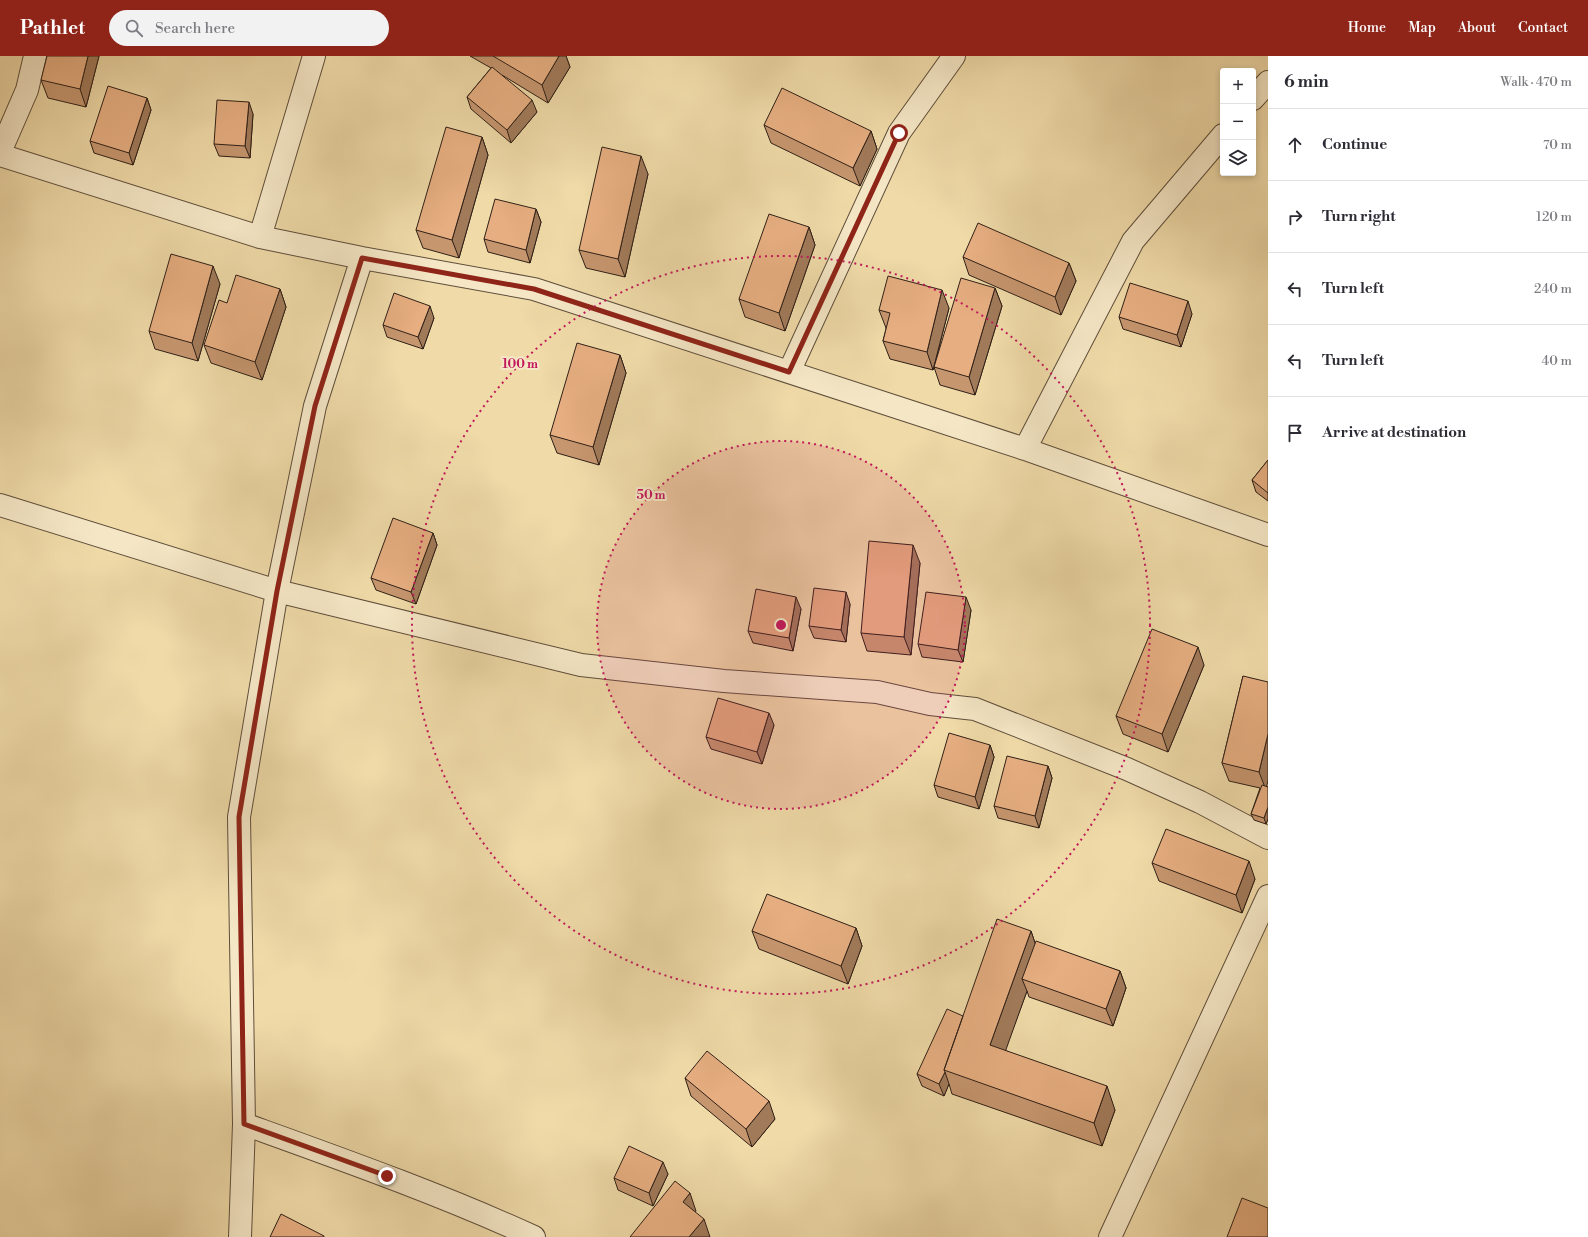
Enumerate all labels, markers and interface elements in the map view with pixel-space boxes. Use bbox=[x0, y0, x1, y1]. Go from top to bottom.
search box bbox=[109, 10, 389, 46]
text: Pathlet bbox=[20, 16, 85, 40]
icon: search bbox=[123, 17, 145, 39]
text: Search here bbox=[155, 19, 235, 38]
text: Home bbox=[1348, 19, 1386, 37]
text: Map bbox=[1408, 19, 1436, 37]
text: About bbox=[1458, 19, 1496, 37]
text: Contact bbox=[1518, 19, 1568, 37]
map controls bbox=[1220, 68, 1256, 176]
button: + bbox=[1220, 68, 1256, 104]
text: 6 min bbox=[1284, 71, 1329, 93]
text: Walk · 470 m bbox=[1500, 74, 1572, 90]
button: − bbox=[1220, 104, 1256, 140]
route start bbox=[890, 124, 908, 142]
icon: ahead bbox=[1284, 134, 1306, 156]
text: Continue bbox=[1322, 135, 1387, 154]
text: 70 m bbox=[1543, 137, 1572, 153]
button: layers bbox=[1220, 140, 1256, 176]
icon: right bbox=[1284, 206, 1306, 228]
text: Turn right bbox=[1322, 207, 1396, 226]
text: 120 m bbox=[1536, 209, 1572, 225]
icon: left bbox=[1284, 278, 1306, 300]
text: Turn left bbox=[1322, 279, 1384, 298]
text: 240 m bbox=[1534, 281, 1572, 297]
icon: left bbox=[1284, 350, 1306, 372]
text: Turn left bbox=[1322, 351, 1384, 370]
text: 40 m bbox=[1542, 353, 1572, 369]
text: 100 m bbox=[502, 357, 538, 372]
icon: arrive bbox=[1284, 422, 1306, 444]
text: Arrive at destination bbox=[1322, 423, 1466, 442]
text: 50 m bbox=[636, 488, 666, 503]
centre of rings bbox=[774, 618, 788, 632]
route end bbox=[378, 1167, 396, 1185]

